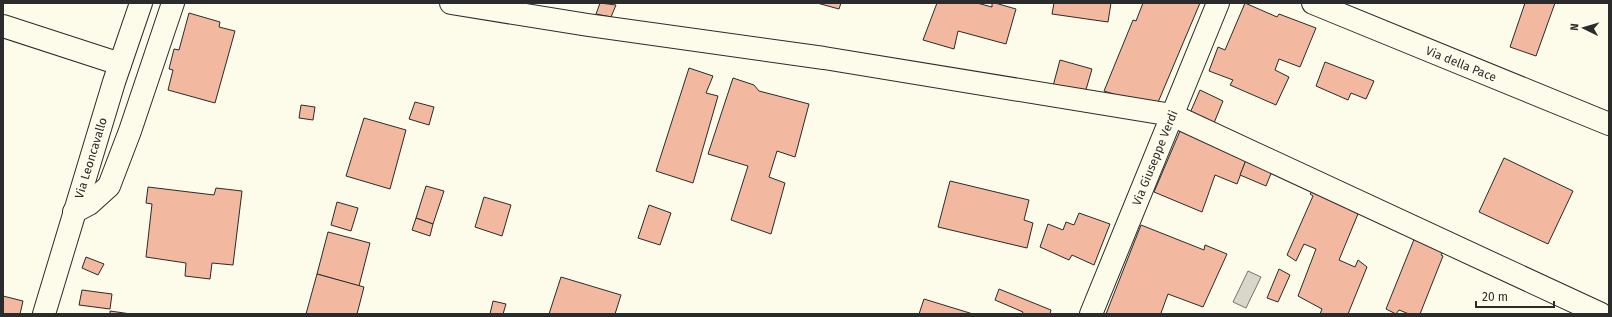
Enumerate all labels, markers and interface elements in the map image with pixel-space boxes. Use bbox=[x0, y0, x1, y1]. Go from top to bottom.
north arrow bbox=[1564, 8, 1604, 48]
text: N bbox=[1568, 23, 1581, 31]
street label: Via della Pace bbox=[1424, 43, 1498, 85]
street label: Via Giuseppe Verdi bbox=[1129, 108, 1181, 208]
street label: Via Leoncavallo bbox=[72, 116, 110, 200]
scale bar bbox=[1476, 283, 1554, 309]
text: 20 m bbox=[1482, 290, 1508, 304]

